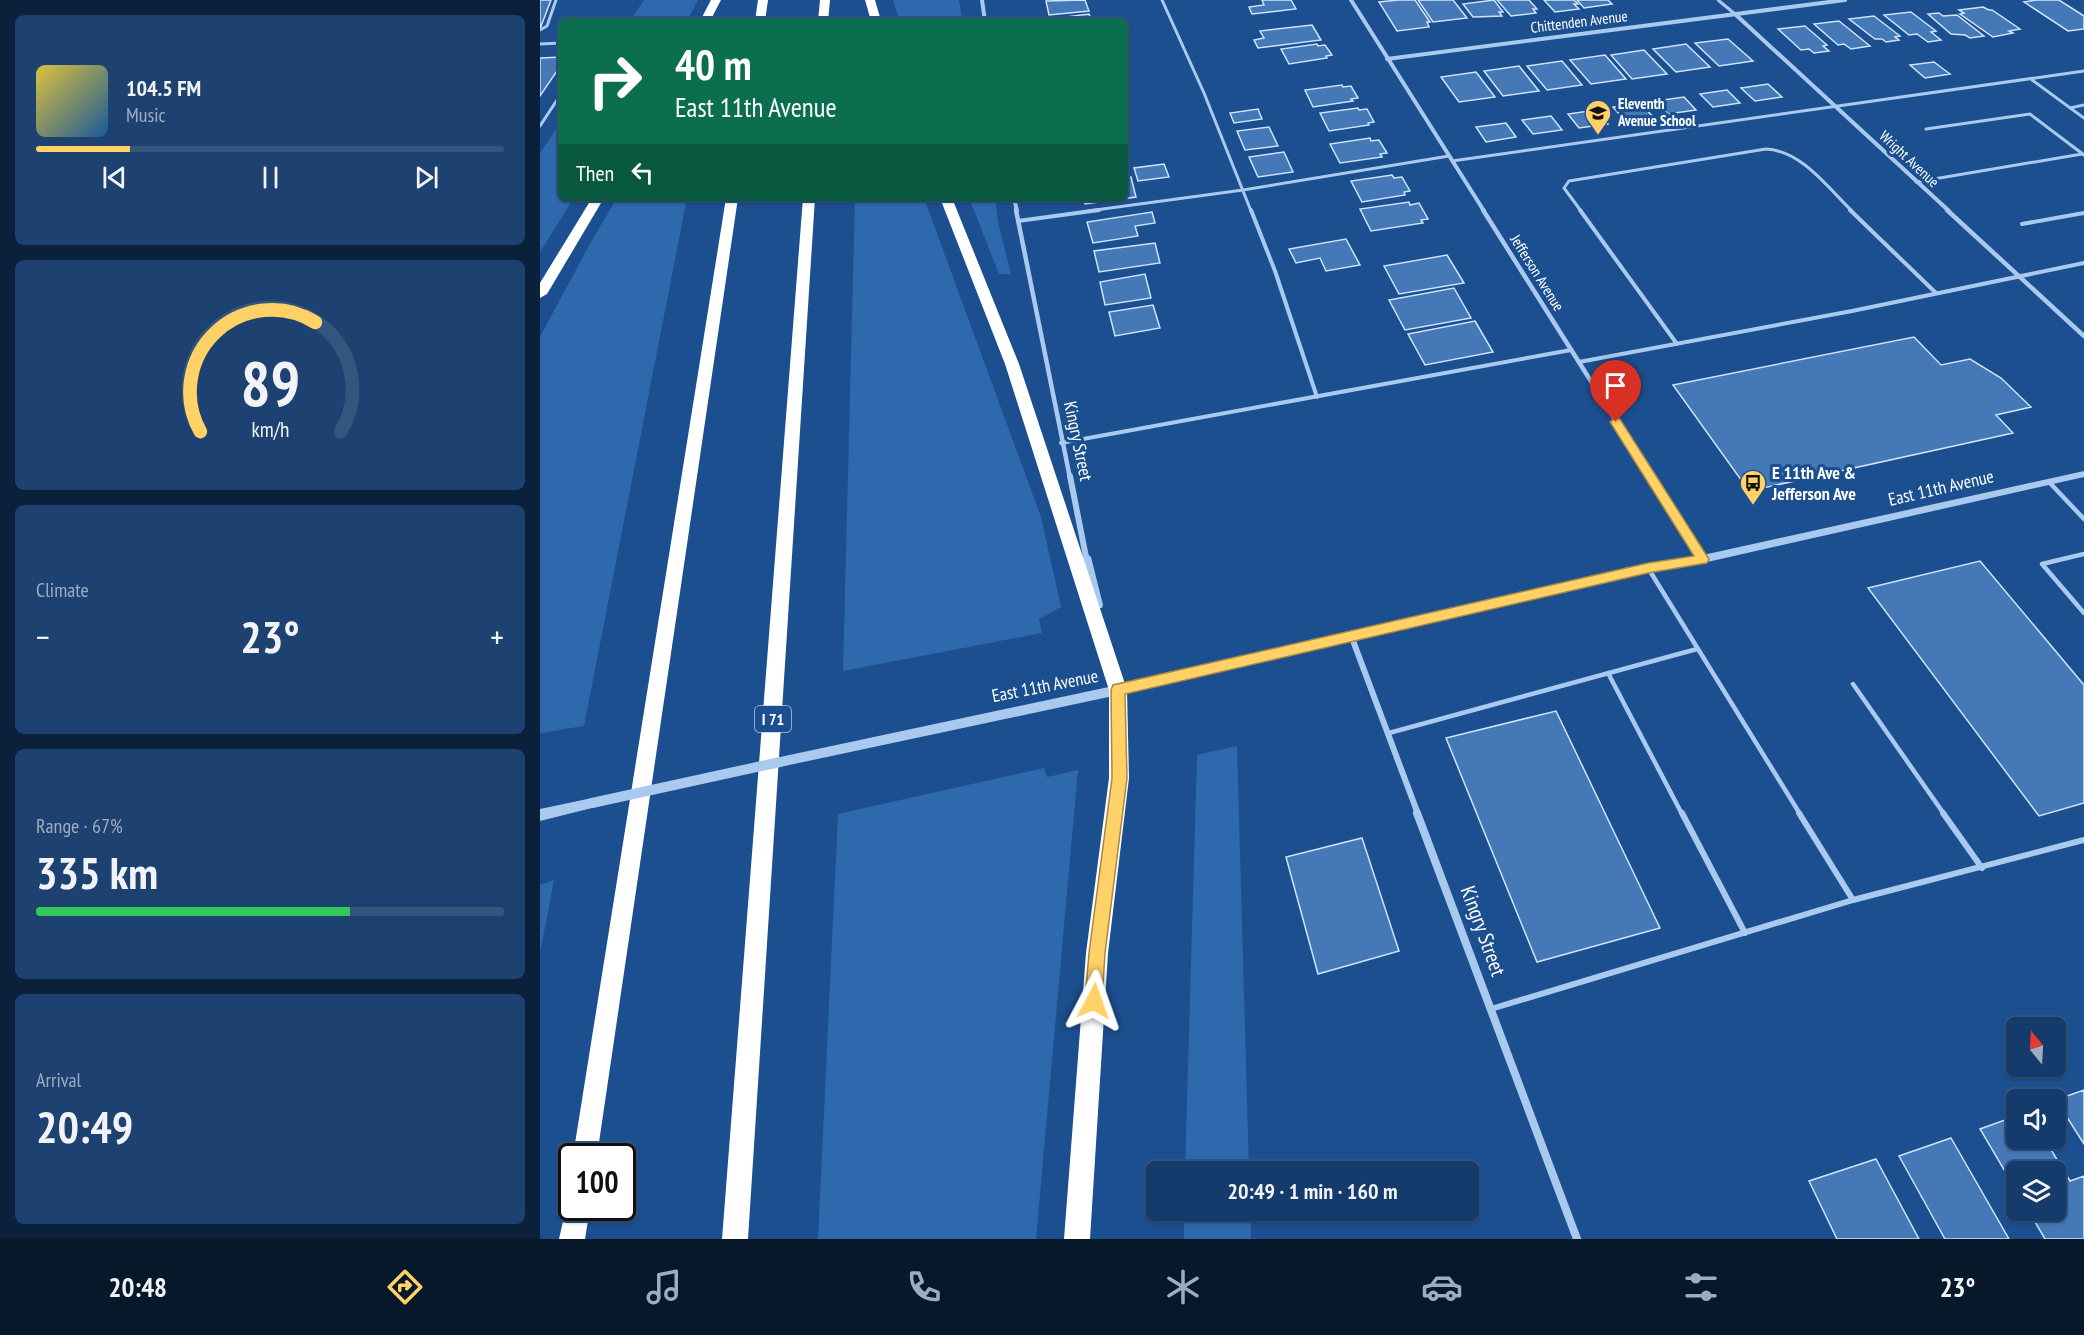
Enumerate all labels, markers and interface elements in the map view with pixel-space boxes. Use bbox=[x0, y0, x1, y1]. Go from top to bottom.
street label: Chittenden Avenue bbox=[1529, 6, 1629, 37]
text: 40 m bbox=[675, 37, 752, 92]
icon: right bbox=[576, 42, 654, 120]
text: 104.5 FM bbox=[126, 74, 201, 102]
text: East 11th Avenue bbox=[675, 90, 837, 124]
place label: Eleventh Avenue School bbox=[1617, 94, 1696, 130]
school or university icon: Eleventh Avenue School bbox=[1583, 98, 1613, 136]
text: Music bbox=[126, 102, 166, 128]
street label: Wright Avenue bbox=[1875, 126, 1943, 191]
icon: left bbox=[626, 156, 659, 189]
text: Then bbox=[576, 159, 614, 187]
icon: previous bbox=[98, 161, 131, 194]
icon: pause bbox=[254, 161, 287, 194]
icon: next bbox=[410, 161, 443, 194]
street label: Jefferson Avenue bbox=[1506, 230, 1568, 314]
text: 89 bbox=[240, 342, 300, 423]
pin bbox=[1590, 360, 1641, 422]
icon: arrive bbox=[1599, 369, 1632, 402]
street label: Kingry Street bbox=[1059, 399, 1098, 483]
text: km/h bbox=[251, 415, 289, 443]
place label: E 11th Ave & Jefferson Ave bbox=[1771, 461, 1856, 505]
street label: East 11th Avenue bbox=[1886, 464, 1996, 511]
bus stop icon: E 11th Ave & Jefferson Ave bbox=[1738, 468, 1768, 506]
text: Climate bbox=[36, 577, 89, 603]
text: 23° bbox=[240, 607, 300, 665]
text: − bbox=[36, 615, 50, 658]
text: + bbox=[490, 615, 504, 658]
street label: East 11th Avenue bbox=[990, 664, 1100, 707]
road number: I 71 bbox=[755, 706, 791, 732]
text: Range · 67% bbox=[36, 813, 123, 839]
text: 335 km bbox=[36, 843, 158, 901]
street label: Kingry Street bbox=[1455, 882, 1512, 980]
position arrow bbox=[1062, 969, 1126, 1033]
north arrow bbox=[2006, 1017, 2066, 1077]
map controls bbox=[2006, 1017, 2066, 1221]
text: Arrival bbox=[36, 1067, 81, 1093]
button: sound bbox=[2006, 1089, 2066, 1149]
text: 20:49 bbox=[36, 1097, 133, 1155]
speed limit sign: 100 bbox=[558, 1143, 636, 1221]
button: layers bbox=[2006, 1161, 2066, 1221]
text: 20:49 · 1 min · 160 m bbox=[1227, 1177, 1398, 1205]
icon: directions bbox=[384, 1266, 426, 1308]
icon: music bbox=[643, 1266, 685, 1308]
icon: phone bbox=[903, 1266, 945, 1308]
icon: climate bbox=[1162, 1266, 1204, 1308]
icon: car bbox=[1421, 1266, 1463, 1308]
icon: filters bbox=[1680, 1266, 1722, 1308]
text: 20:48 bbox=[109, 1270, 167, 1304]
text: 23° bbox=[1940, 1270, 1975, 1304]

